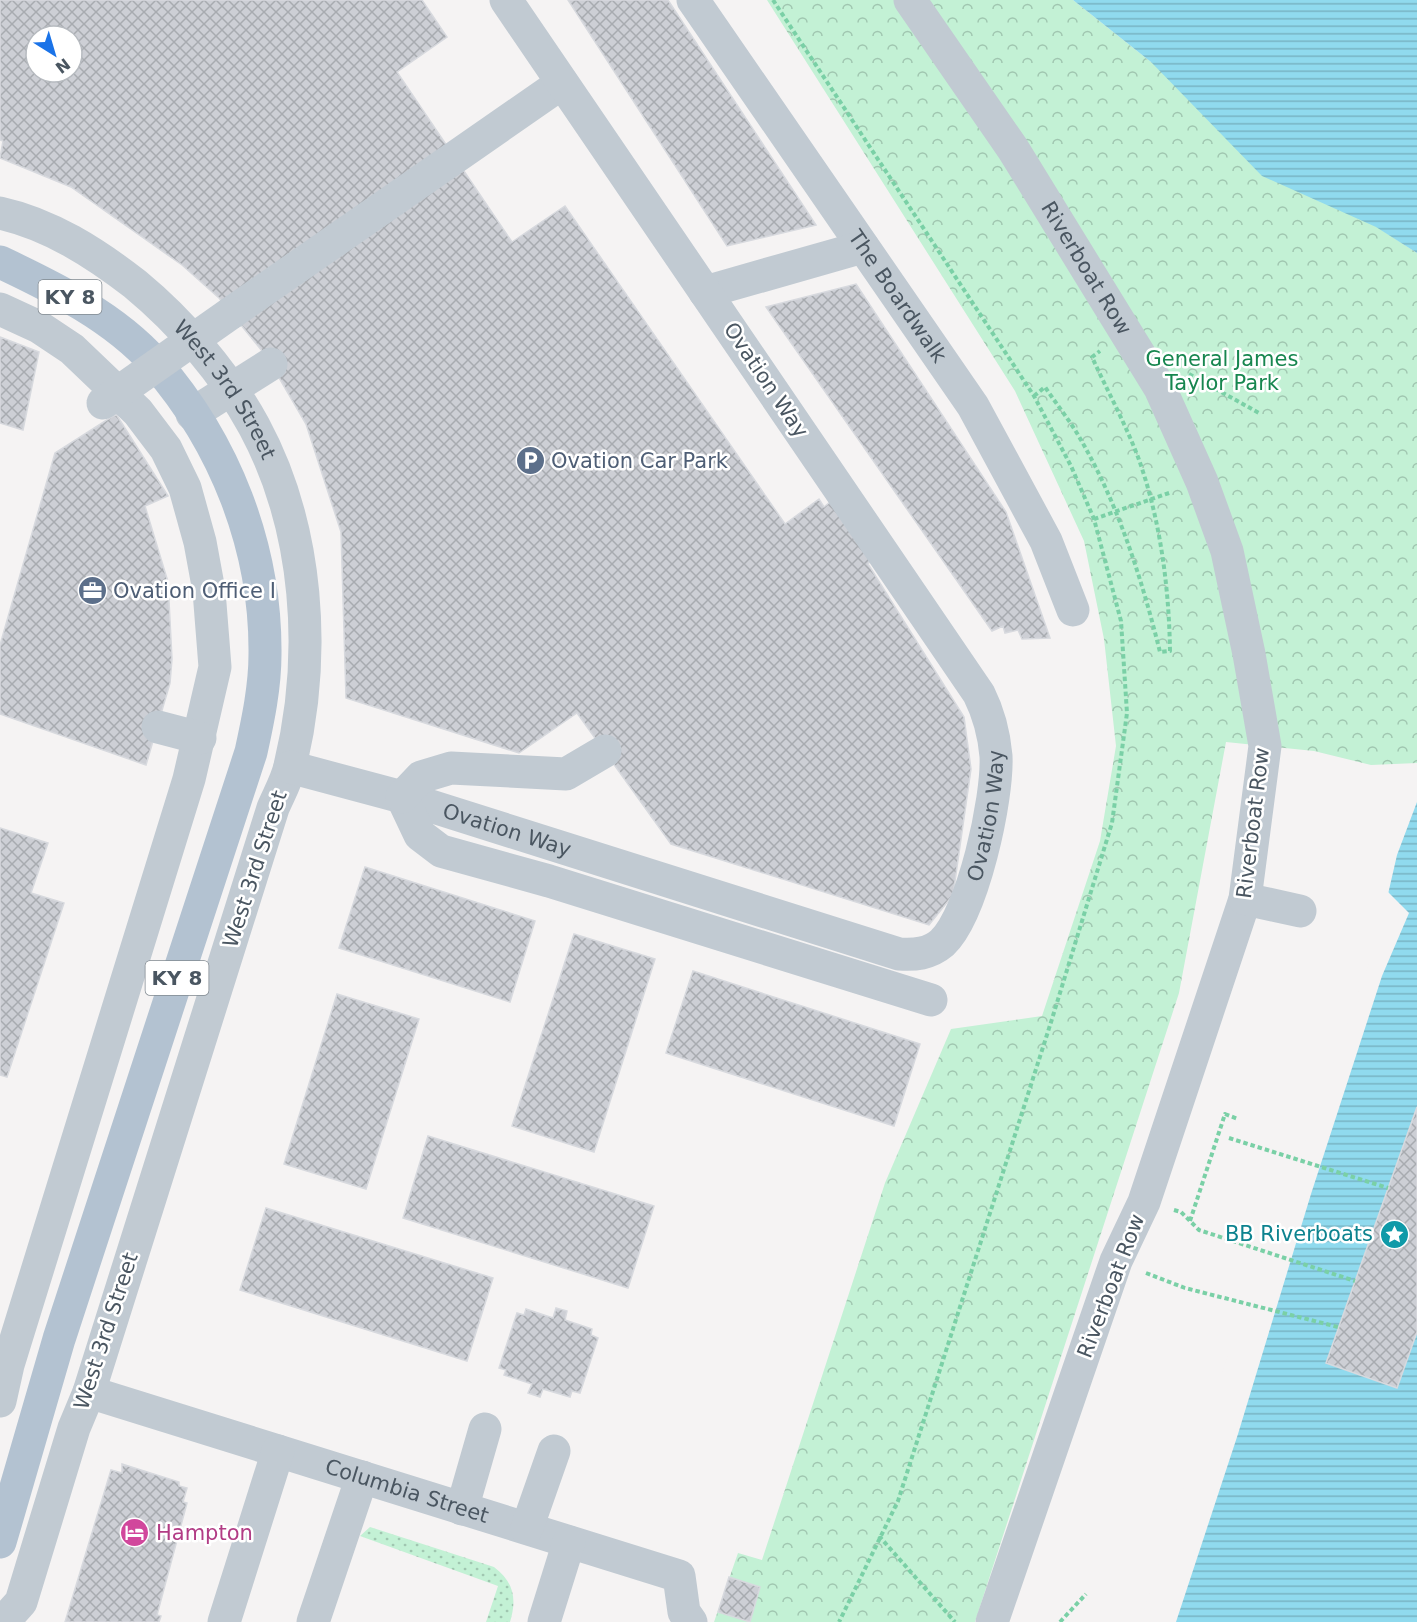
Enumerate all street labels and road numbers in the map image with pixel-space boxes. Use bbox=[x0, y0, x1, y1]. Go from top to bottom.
street label: Riverboat Row bbox=[1036, 197, 1136, 339]
street label: The Boardwalk bbox=[843, 225, 952, 368]
road number: KY 8 bbox=[38, 280, 101, 314]
street label: West 3rd Street bbox=[169, 315, 281, 463]
street label: Ovation Way bbox=[719, 318, 813, 442]
street label: Riverboat Row bbox=[1232, 746, 1274, 900]
street label: Ovation Way bbox=[962, 749, 1008, 884]
street label: West 3rd Street bbox=[218, 787, 292, 951]
street label: Ovation Way bbox=[440, 799, 574, 862]
road number: KY 8 bbox=[146, 961, 208, 995]
street label: Riverboat Row bbox=[1073, 1211, 1149, 1361]
street label: West 3rd Street bbox=[69, 1249, 143, 1413]
street label: Columbia Street bbox=[322, 1454, 491, 1528]

